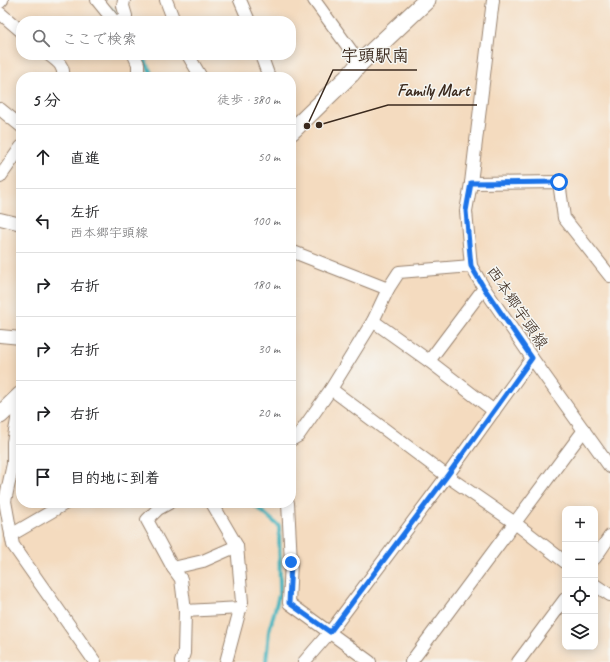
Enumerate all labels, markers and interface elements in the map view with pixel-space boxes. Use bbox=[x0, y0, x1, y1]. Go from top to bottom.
search box bbox=[16, 16, 296, 60]
icon: search bbox=[30, 27, 52, 49]
text: ここで検索 bbox=[62, 30, 137, 49]
callout: 宇頭駅南 bbox=[333, 41, 417, 70]
text: 宇頭駅南 bbox=[341, 45, 409, 66]
callout: Family Mart bbox=[388, 76, 477, 105]
text: Family Mart bbox=[397, 80, 471, 101]
text: 5 分 bbox=[32, 90, 61, 111]
text: 徒歩 · 380 m bbox=[217, 92, 280, 108]
icon: ahead bbox=[32, 146, 54, 168]
text: 直進 bbox=[70, 149, 100, 168]
text: 50 m bbox=[258, 149, 280, 165]
route start bbox=[550, 173, 568, 191]
text: 左折 bbox=[70, 203, 100, 222]
icon: left bbox=[32, 210, 54, 232]
text: 100 m bbox=[252, 213, 280, 229]
text: 西本郷宇頭線 bbox=[70, 225, 148, 241]
street label: 西本郷宇頭線 bbox=[482, 262, 552, 353]
icon: right bbox=[32, 274, 54, 296]
text: 右折 bbox=[70, 277, 100, 296]
text: 180 m bbox=[252, 277, 280, 293]
icon: right bbox=[32, 338, 54, 360]
text: 右折 bbox=[70, 341, 100, 360]
text: 30 m bbox=[258, 341, 280, 357]
icon: right bbox=[32, 402, 54, 424]
text: 右折 bbox=[70, 405, 100, 424]
text: 20 m bbox=[258, 405, 280, 421]
icon: arrive bbox=[32, 466, 54, 488]
text: 目的地に到着 bbox=[70, 469, 160, 488]
map controls bbox=[562, 506, 598, 650]
button: + bbox=[562, 506, 598, 542]
button: − bbox=[562, 542, 598, 578]
route end bbox=[282, 553, 300, 571]
button: locate bbox=[562, 578, 598, 614]
button: layers bbox=[562, 614, 598, 650]

